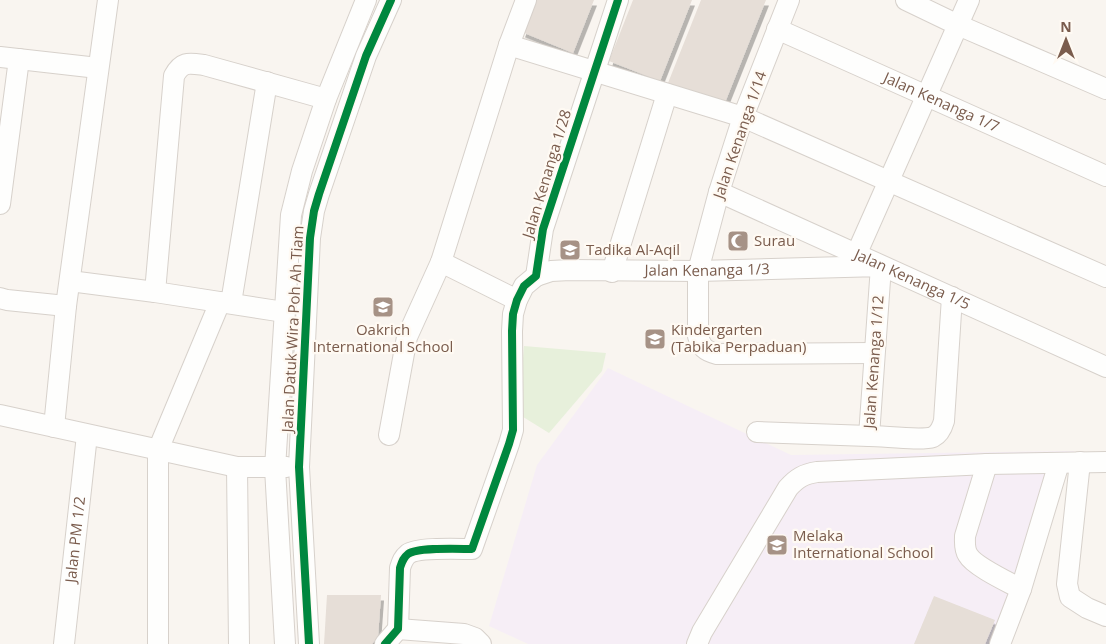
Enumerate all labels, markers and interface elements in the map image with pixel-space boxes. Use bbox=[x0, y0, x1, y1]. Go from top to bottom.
north arrow bbox=[1041, 15, 1091, 65]
text: N bbox=[1060, 17, 1072, 36]
street label: Jalan Kenanga 1/7 bbox=[879, 66, 1003, 136]
street label: Jalan Kenanga 1/14 bbox=[707, 68, 770, 203]
street label: Jalan Kenanga 1/28 bbox=[516, 107, 575, 242]
street label: Jalan Datuk Wira Poh Ah Tiam bbox=[276, 225, 307, 435]
mosque icon: Surau bbox=[726, 229, 750, 253]
place label: Surau bbox=[754, 230, 795, 250]
school or university icon: Tadika Al-Aqil bbox=[558, 238, 582, 262]
place label: Tadika Al-Aqil bbox=[586, 239, 680, 259]
street label: Jalan Kenanga 1/5 bbox=[850, 243, 974, 313]
street label: Jalan Kenanga 1/3 bbox=[643, 258, 770, 280]
school or university icon: Oakrich International School bbox=[371, 295, 395, 319]
street label: Jalan Kenanga 1/12 bbox=[858, 295, 888, 431]
place label: Oakrich International School bbox=[313, 319, 453, 356]
place label: Kindergarten (Tabika Perpaduan) bbox=[671, 319, 807, 356]
school or university icon: Kindergarten (Tabika Perpaduan) bbox=[643, 327, 667, 351]
street label: Jalan PM 1/2 bbox=[60, 495, 89, 586]
place label: Melaka International School bbox=[793, 525, 934, 562]
school or university icon: Melaka International School bbox=[765, 533, 789, 557]

